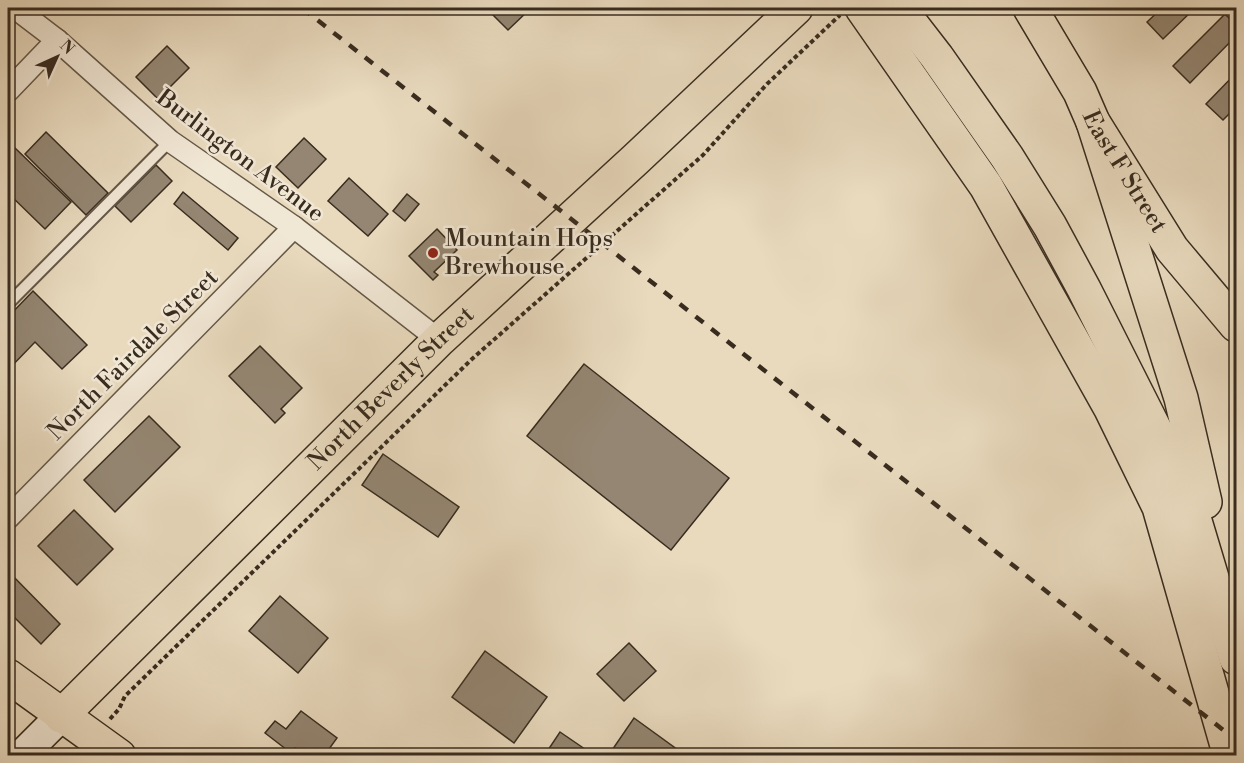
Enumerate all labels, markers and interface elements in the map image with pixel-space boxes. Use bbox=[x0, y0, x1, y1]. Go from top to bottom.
north arrow bbox=[27, 27, 87, 87]
text: N bbox=[55, 36, 79, 59]
street label: Burlington Avenue bbox=[149, 83, 330, 229]
street label: East F Street bbox=[1075, 106, 1174, 239]
place label: Mountain Hops Brewhouse bbox=[444, 224, 613, 282]
marker: Mountain Hops Brewhouse bbox=[426, 246, 440, 260]
street label: North Fairdale Street bbox=[41, 263, 225, 447]
street label: North Beverly Street bbox=[301, 300, 481, 477]

